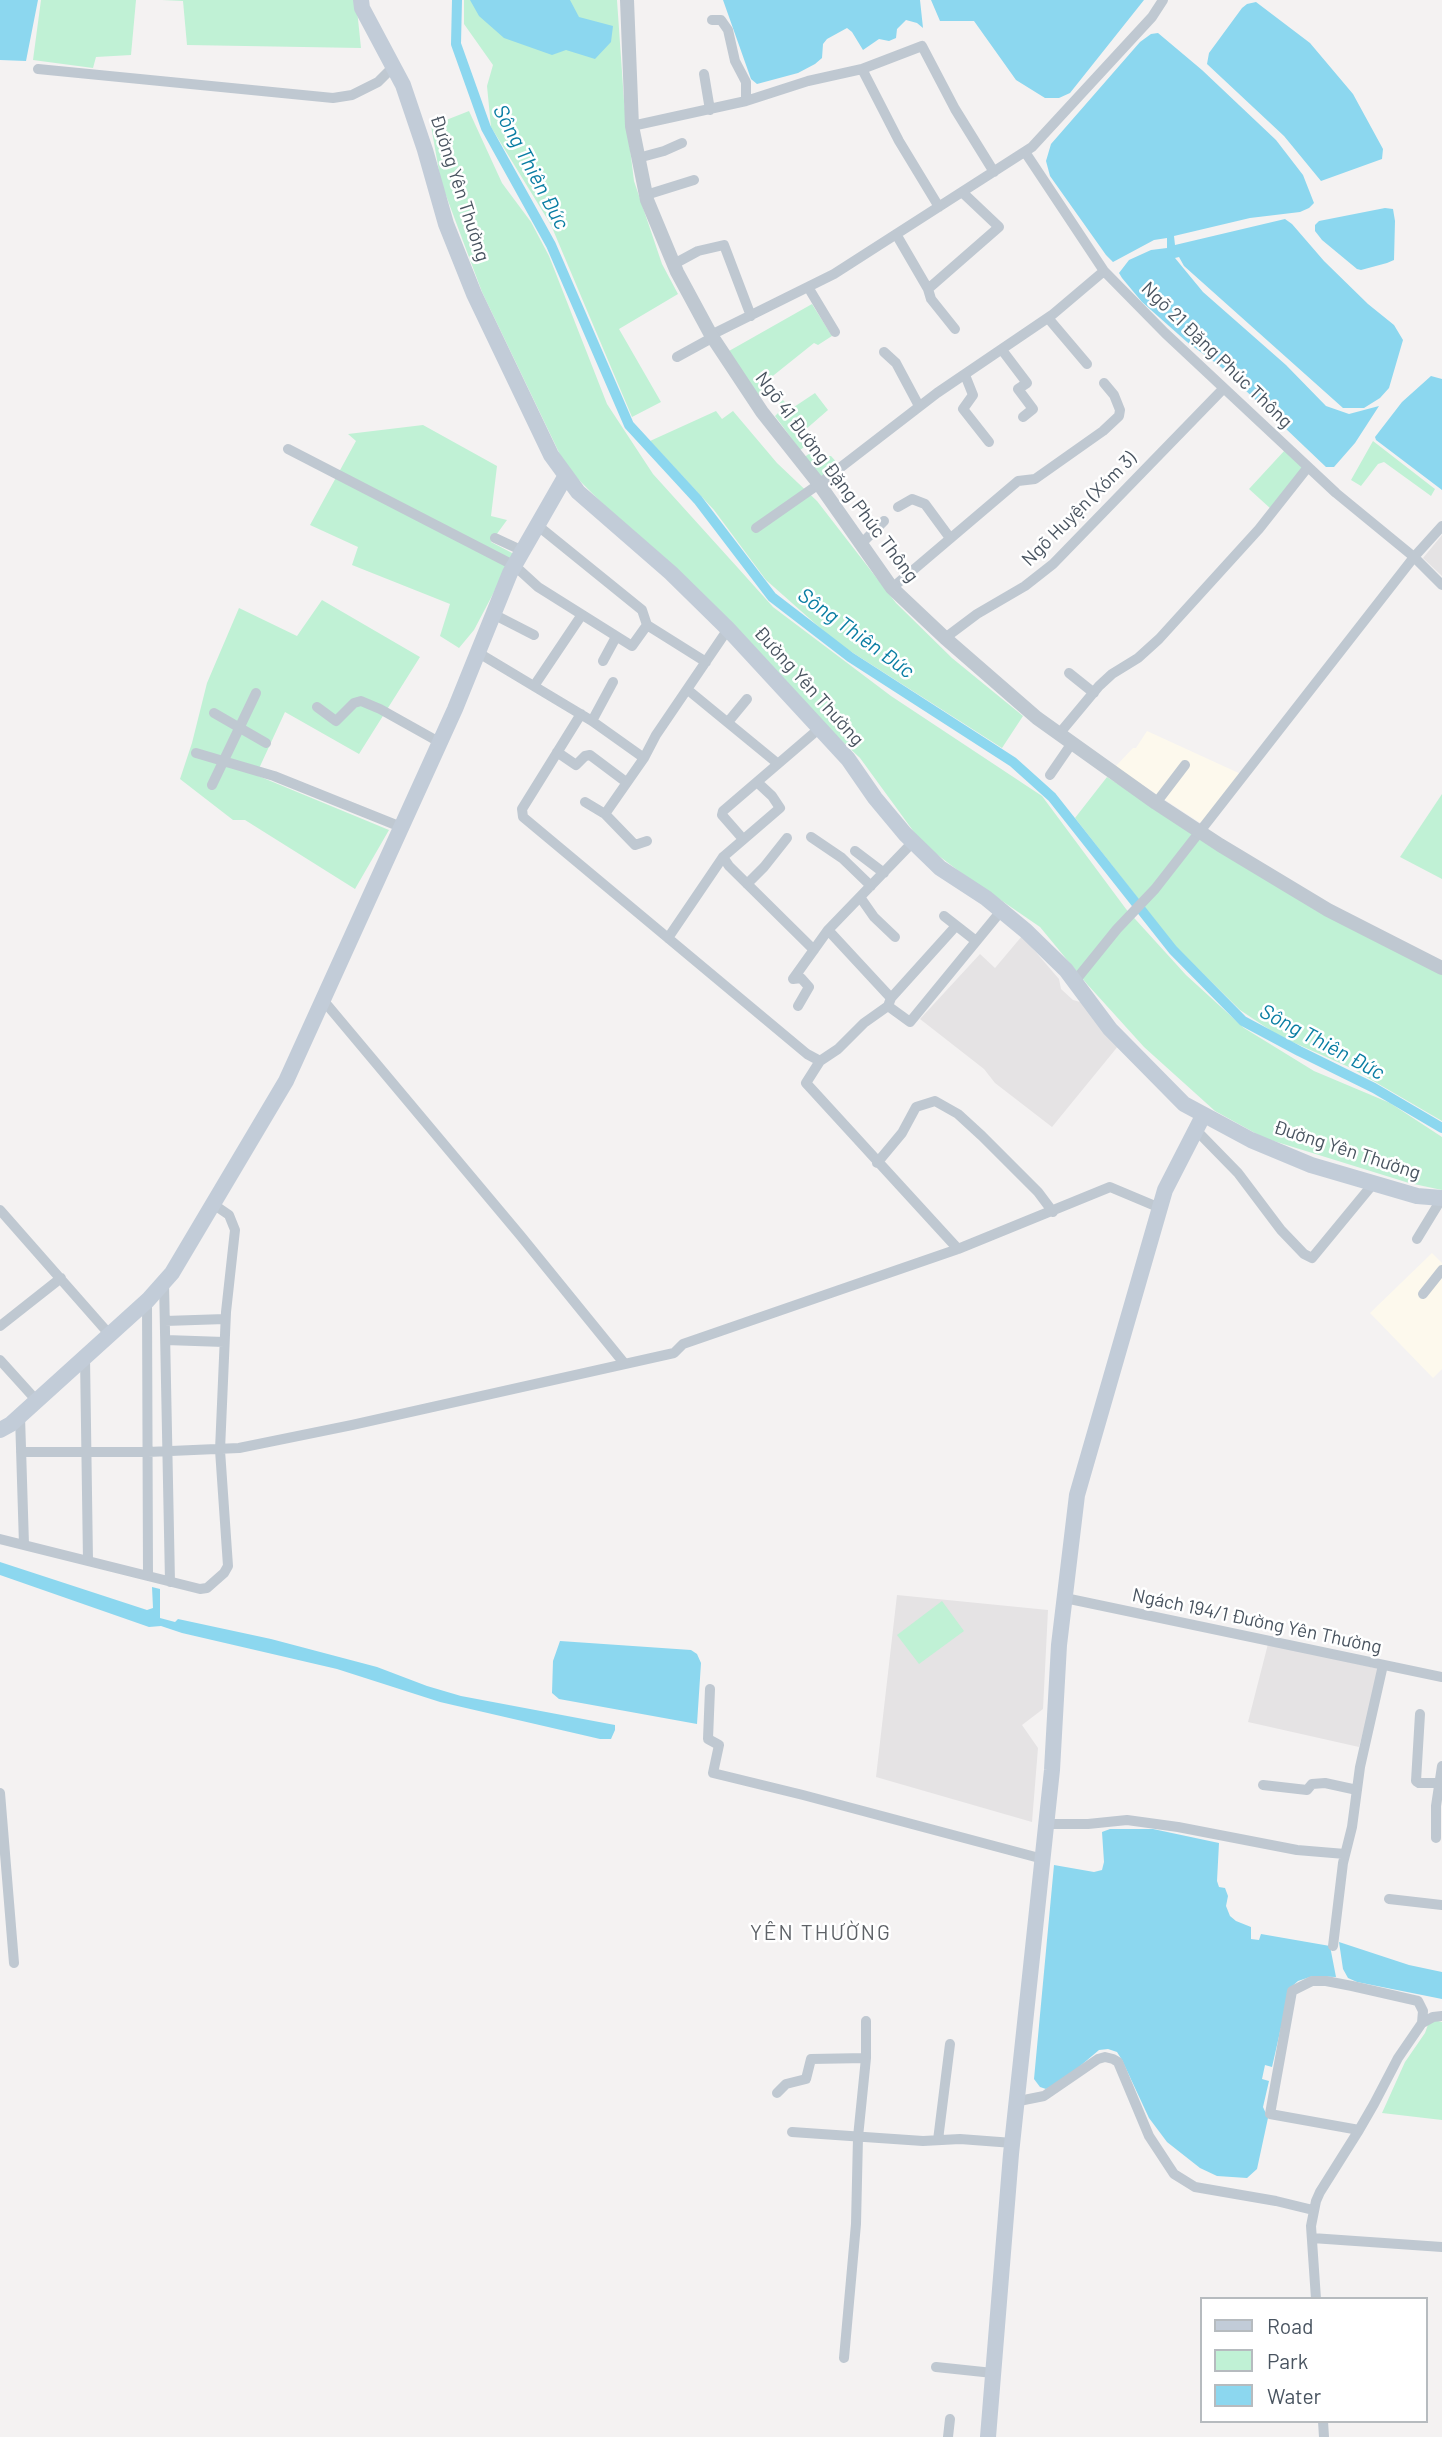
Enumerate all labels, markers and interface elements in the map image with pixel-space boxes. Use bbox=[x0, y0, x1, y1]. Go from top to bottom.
water label: Sông Thiên Đức bbox=[488, 100, 574, 234]
street label: Đường Yên Thường bbox=[426, 112, 494, 264]
street label: Ngõ 21 Đặng Phúc Thông bbox=[1137, 277, 1297, 433]
street label: Ngõ 41 Đường Đặng Phúc Thông bbox=[751, 367, 923, 587]
street label: Ngõ Huyện (Xóm 3) bbox=[1017, 447, 1141, 571]
water label: Sông Thiên Đức bbox=[793, 582, 919, 684]
street label: Đường Yên Thường bbox=[749, 622, 869, 750]
water label: Sông Thiên Đức bbox=[1255, 999, 1389, 1085]
street label: Đường Yên Thường bbox=[1271, 1116, 1423, 1184]
street label: Ngách 194/1 Đường Yên Thường bbox=[1130, 1583, 1384, 1659]
district label: YÊN THƯỜNG bbox=[751, 1920, 891, 1946]
legend bbox=[1200, 2297, 1428, 2423]
text: Road bbox=[1267, 2313, 1313, 2338]
text: Park bbox=[1267, 2348, 1308, 2373]
text: Water bbox=[1267, 2383, 1321, 2408]

